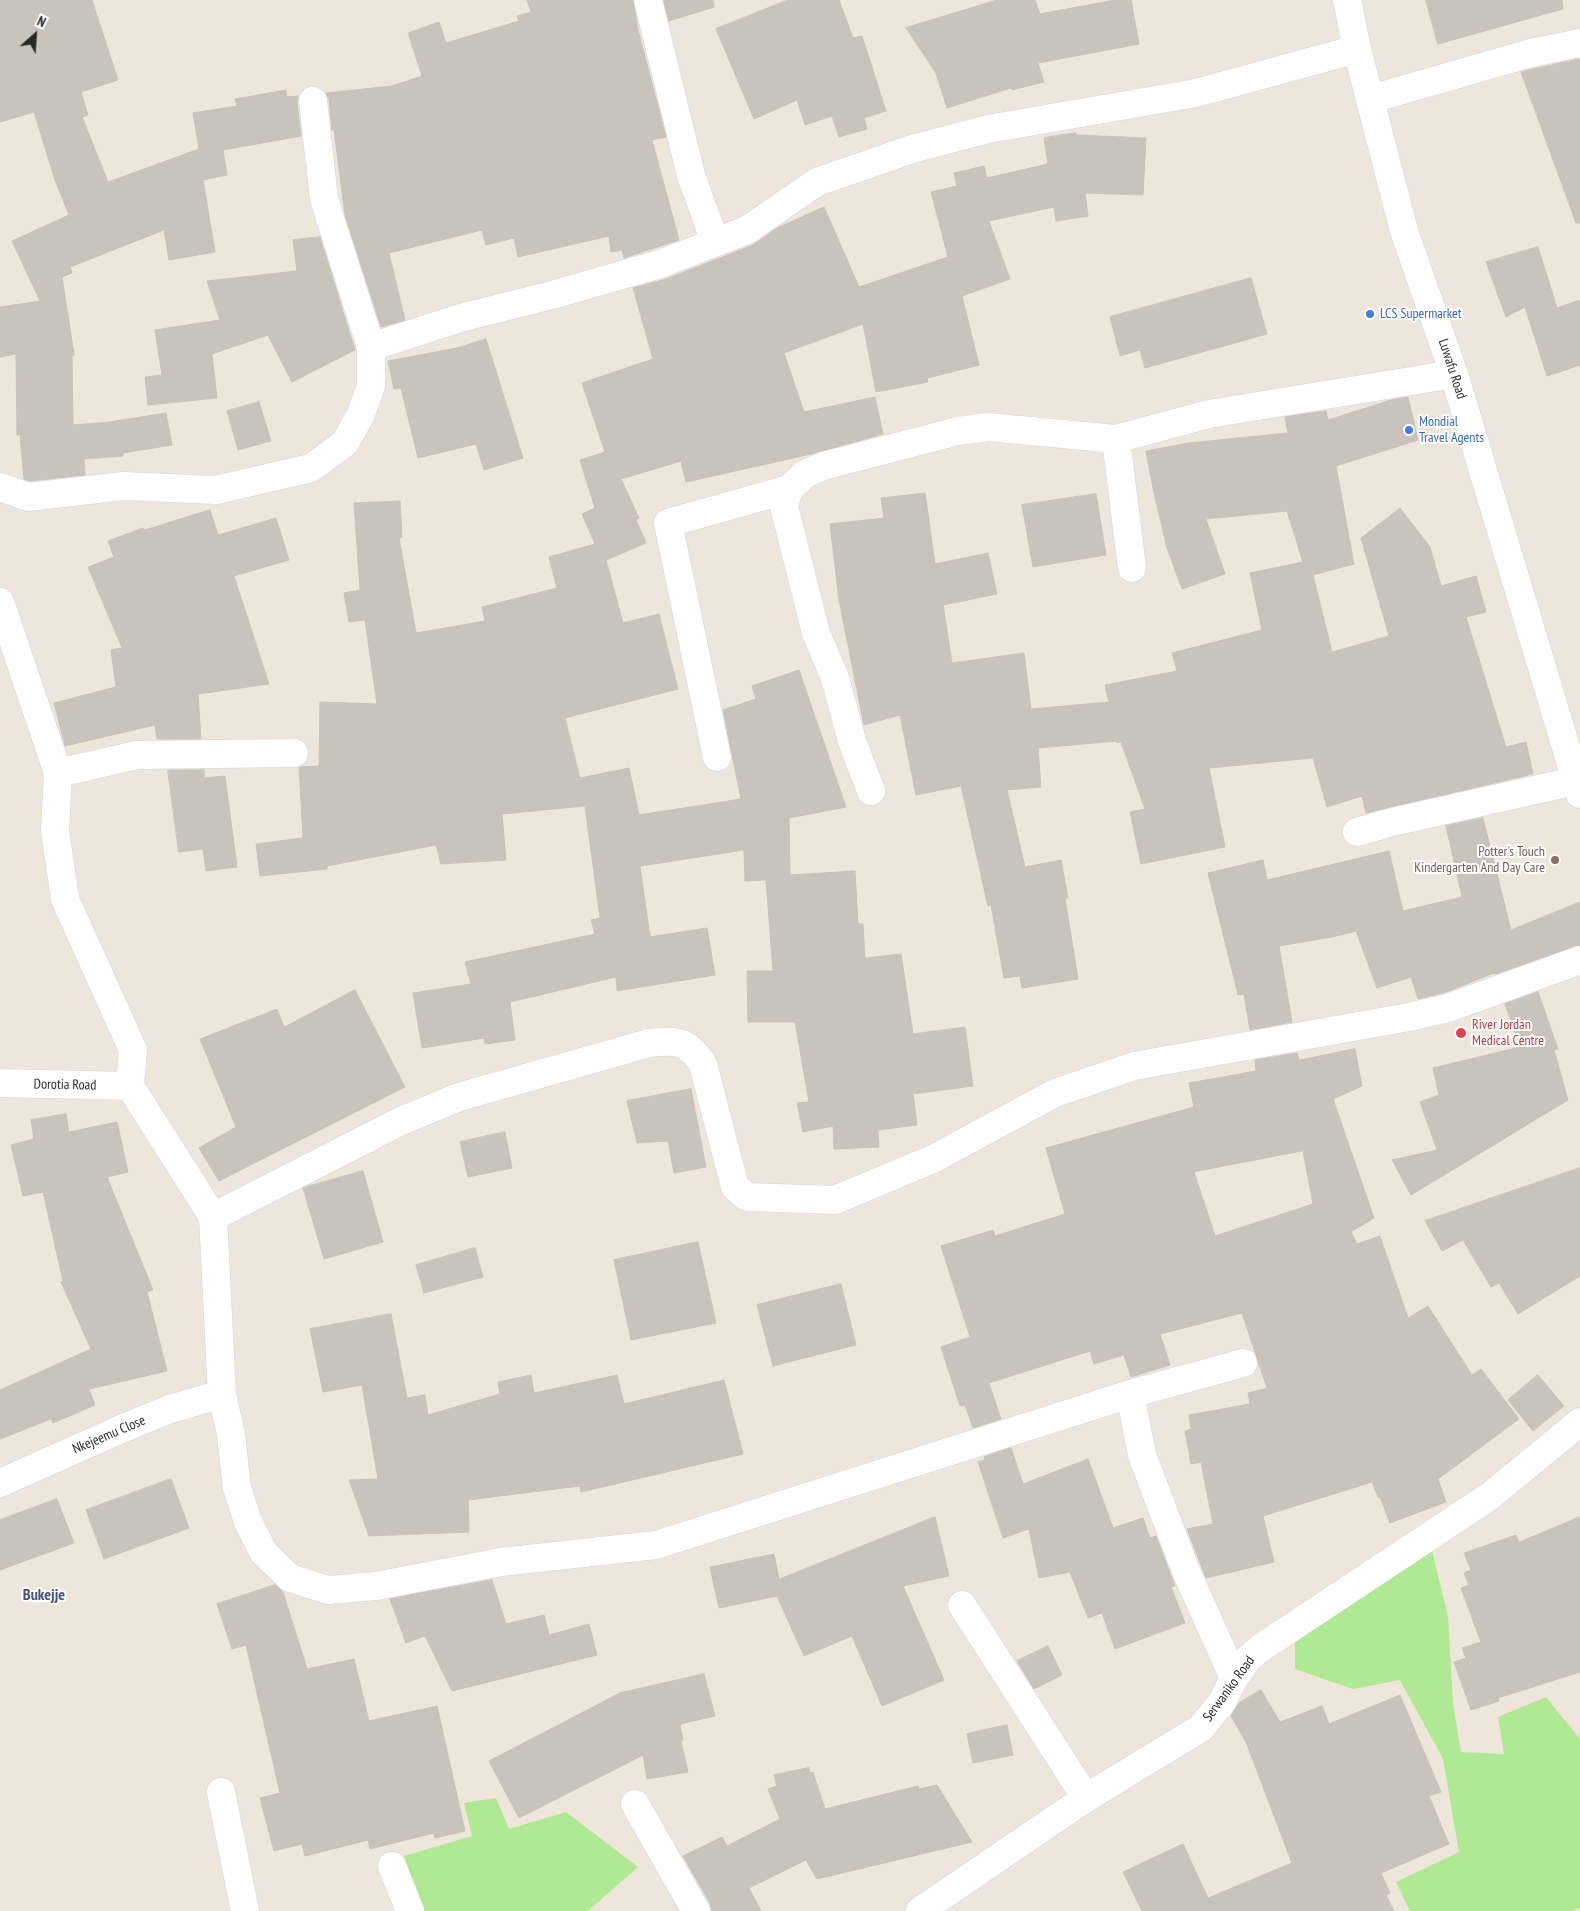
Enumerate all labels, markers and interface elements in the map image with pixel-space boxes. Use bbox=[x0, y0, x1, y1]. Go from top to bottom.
north arrow bbox=[10, 10, 60, 60]
text: N bbox=[34, 12, 49, 31]
place label: LCS Supermarket bbox=[1380, 306, 1462, 322]
marker: LCS Supermarket bbox=[1364, 308, 1376, 320]
street label: Luwafu Road bbox=[1434, 337, 1470, 401]
place label: Mondial Travel Agents bbox=[1419, 414, 1484, 447]
marker: Mondial Travel Agents bbox=[1403, 424, 1415, 436]
place label: Potter's Touch Kindergarten And Day Care bbox=[1414, 844, 1545, 876]
marker: Potter's Touch Kindergarten And Day Care bbox=[1549, 854, 1561, 866]
place label: River Jordan Medical Centre bbox=[1472, 1017, 1544, 1050]
marker: River Jordan Medical Centre bbox=[1454, 1026, 1468, 1040]
street label: Dorotia Road bbox=[34, 1076, 96, 1094]
street label: Nkejeemu Close bbox=[70, 1412, 148, 1458]
district label: Bukejje bbox=[23, 1585, 65, 1605]
street label: Serwaniko Road bbox=[1200, 1653, 1258, 1725]

